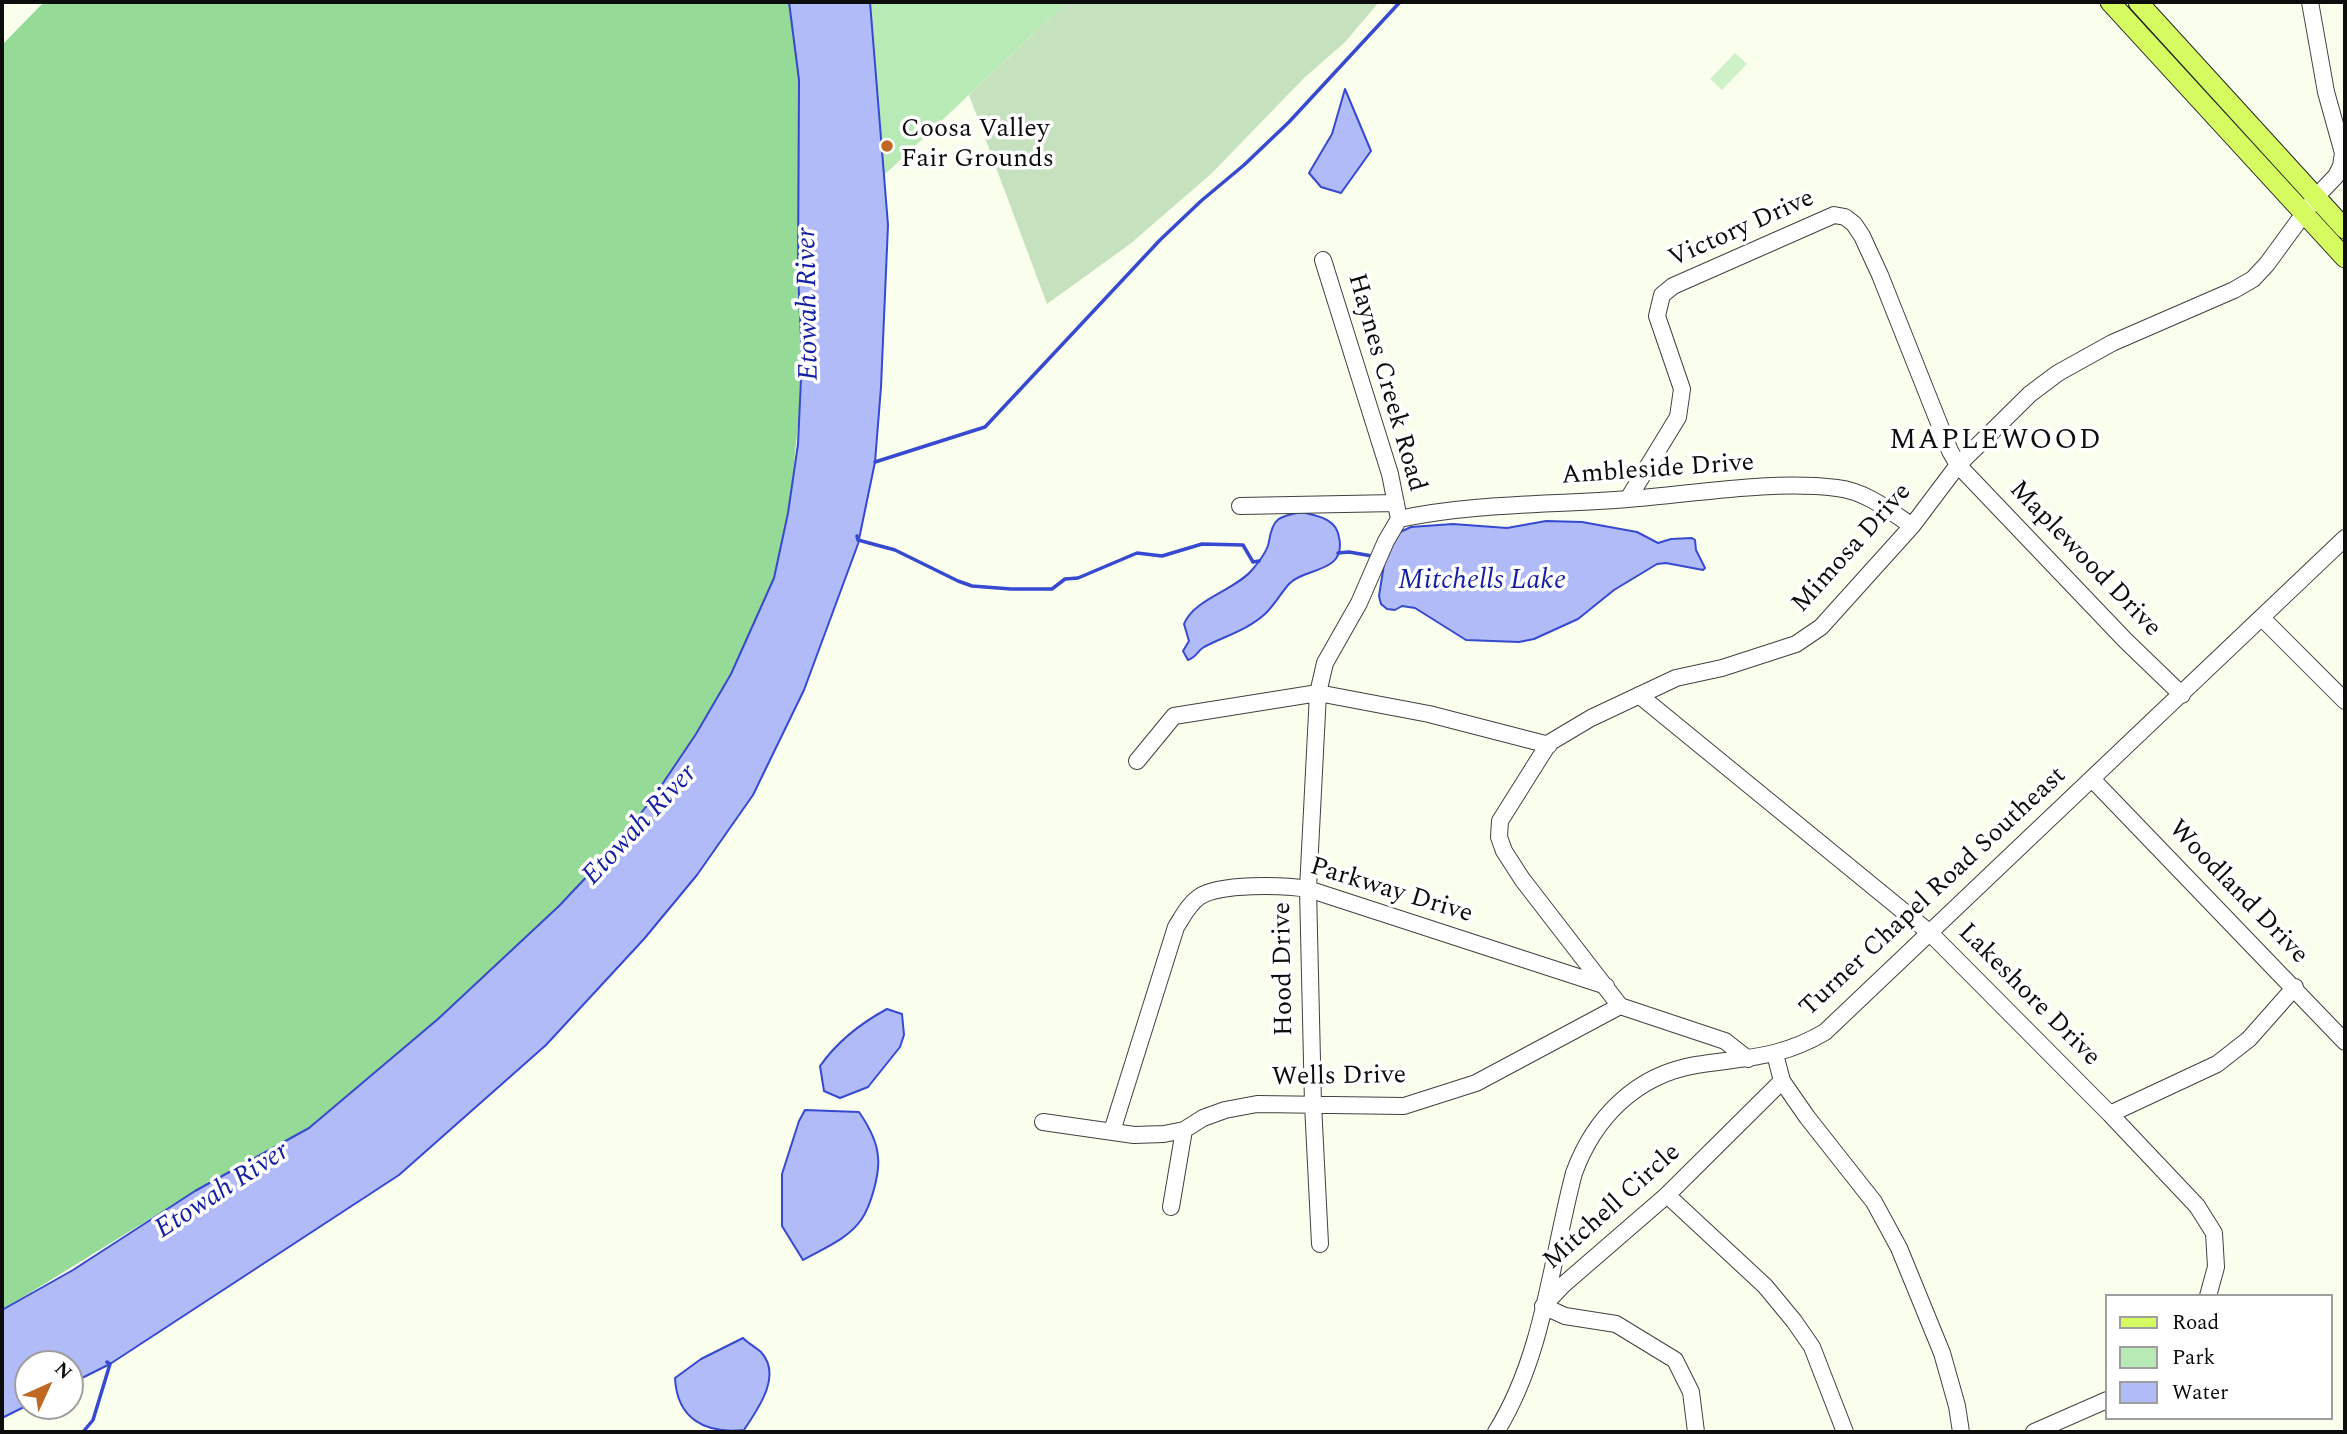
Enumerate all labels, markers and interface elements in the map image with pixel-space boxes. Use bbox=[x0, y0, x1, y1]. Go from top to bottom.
place label: Coosa Valley Fair Grounds bbox=[901, 115, 1054, 176]
marker: Coosa Valley Fair Grounds bbox=[879, 138, 895, 154]
street label: Victory Drive bbox=[1664, 184, 1820, 276]
water label: Etowah River bbox=[792, 227, 828, 381]
street label: Haynes Creek Road bbox=[1339, 270, 1431, 496]
district label: MAPLEWOOD bbox=[1890, 426, 2102, 460]
street label: Ambleside Drive bbox=[1561, 449, 1755, 493]
street label: Maplewood Drive bbox=[2001, 475, 2167, 645]
street label: Mimosa Drive bbox=[1787, 478, 1919, 620]
water label: Mitchells Lake bbox=[1398, 566, 1566, 600]
water label: Etowah River bbox=[576, 758, 706, 894]
street label: Turner Chapel Road Southeast bbox=[1794, 761, 2074, 1025]
street label: Woodland Drive bbox=[2160, 815, 2314, 971]
street label: Parkway Drive bbox=[1306, 852, 1476, 932]
street label: Hood Drive bbox=[1268, 902, 1302, 1036]
street label: Lakeshore Drive bbox=[1950, 918, 2106, 1074]
street label: Wells Drive bbox=[1272, 1061, 1406, 1095]
water label: Etowah River bbox=[150, 1136, 296, 1248]
street label: Mitchell Circle bbox=[1538, 1138, 1688, 1278]
legend bbox=[2106, 1294, 2333, 1420]
text: Road bbox=[2172, 1307, 2219, 1339]
text: Park bbox=[2172, 1342, 2215, 1374]
north arrow bbox=[14, 1350, 84, 1420]
text: N bbox=[47, 1355, 79, 1387]
text: Water bbox=[2172, 1377, 2228, 1409]

